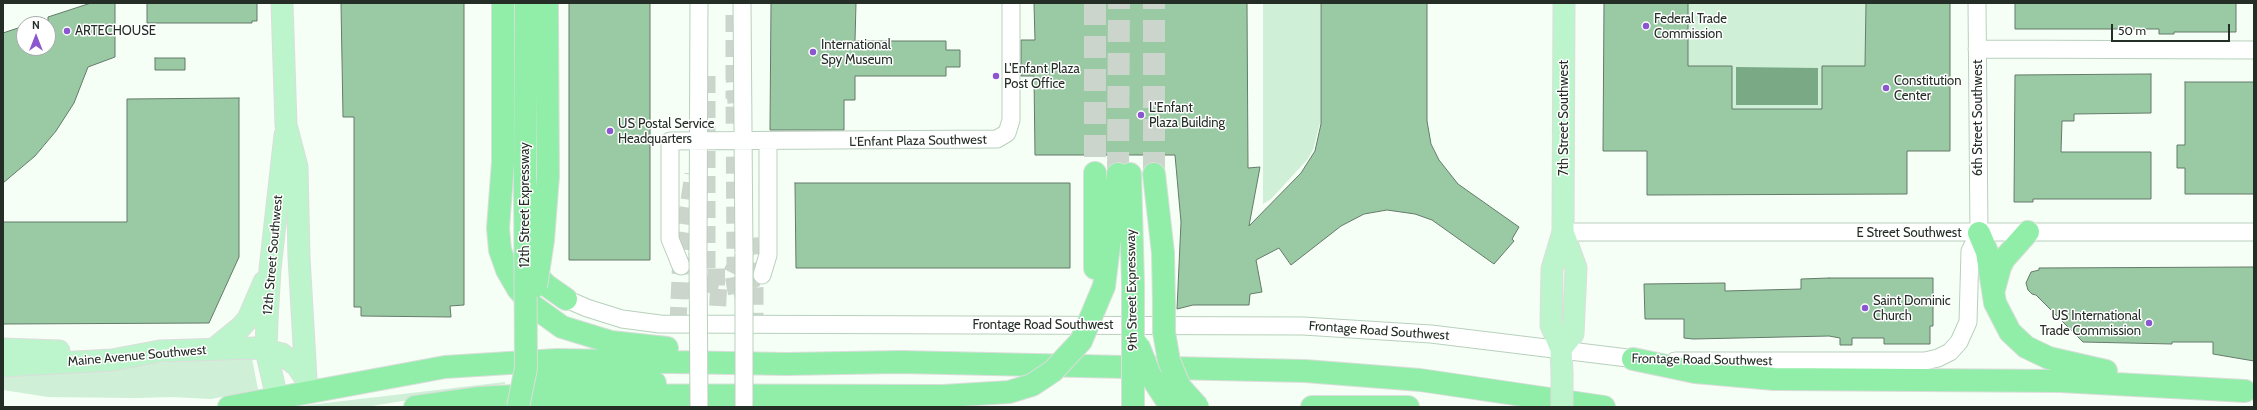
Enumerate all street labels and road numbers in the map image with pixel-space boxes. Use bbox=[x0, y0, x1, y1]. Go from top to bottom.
street label: 7th Street Southwest bbox=[1556, 60, 1572, 176]
street label: 6th Street Southwest bbox=[1970, 60, 1986, 176]
street label: L'Enfant Plaza Southwest bbox=[849, 132, 987, 150]
street label: 12th Street Expressway bbox=[517, 142, 533, 268]
street label: 12th Street Southwest bbox=[260, 194, 286, 316]
street label: E Street Southwest bbox=[1856, 225, 1962, 241]
street label: 9th Street Expressway bbox=[1123, 229, 1141, 351]
street label: Frontage Road Southwest bbox=[973, 317, 1113, 333]
street label: Frontage Road Southwest bbox=[1308, 318, 1450, 344]
street label: Maine Avenue Southwest bbox=[67, 342, 207, 370]
street label: Frontage Road Southwest bbox=[1631, 351, 1773, 369]

